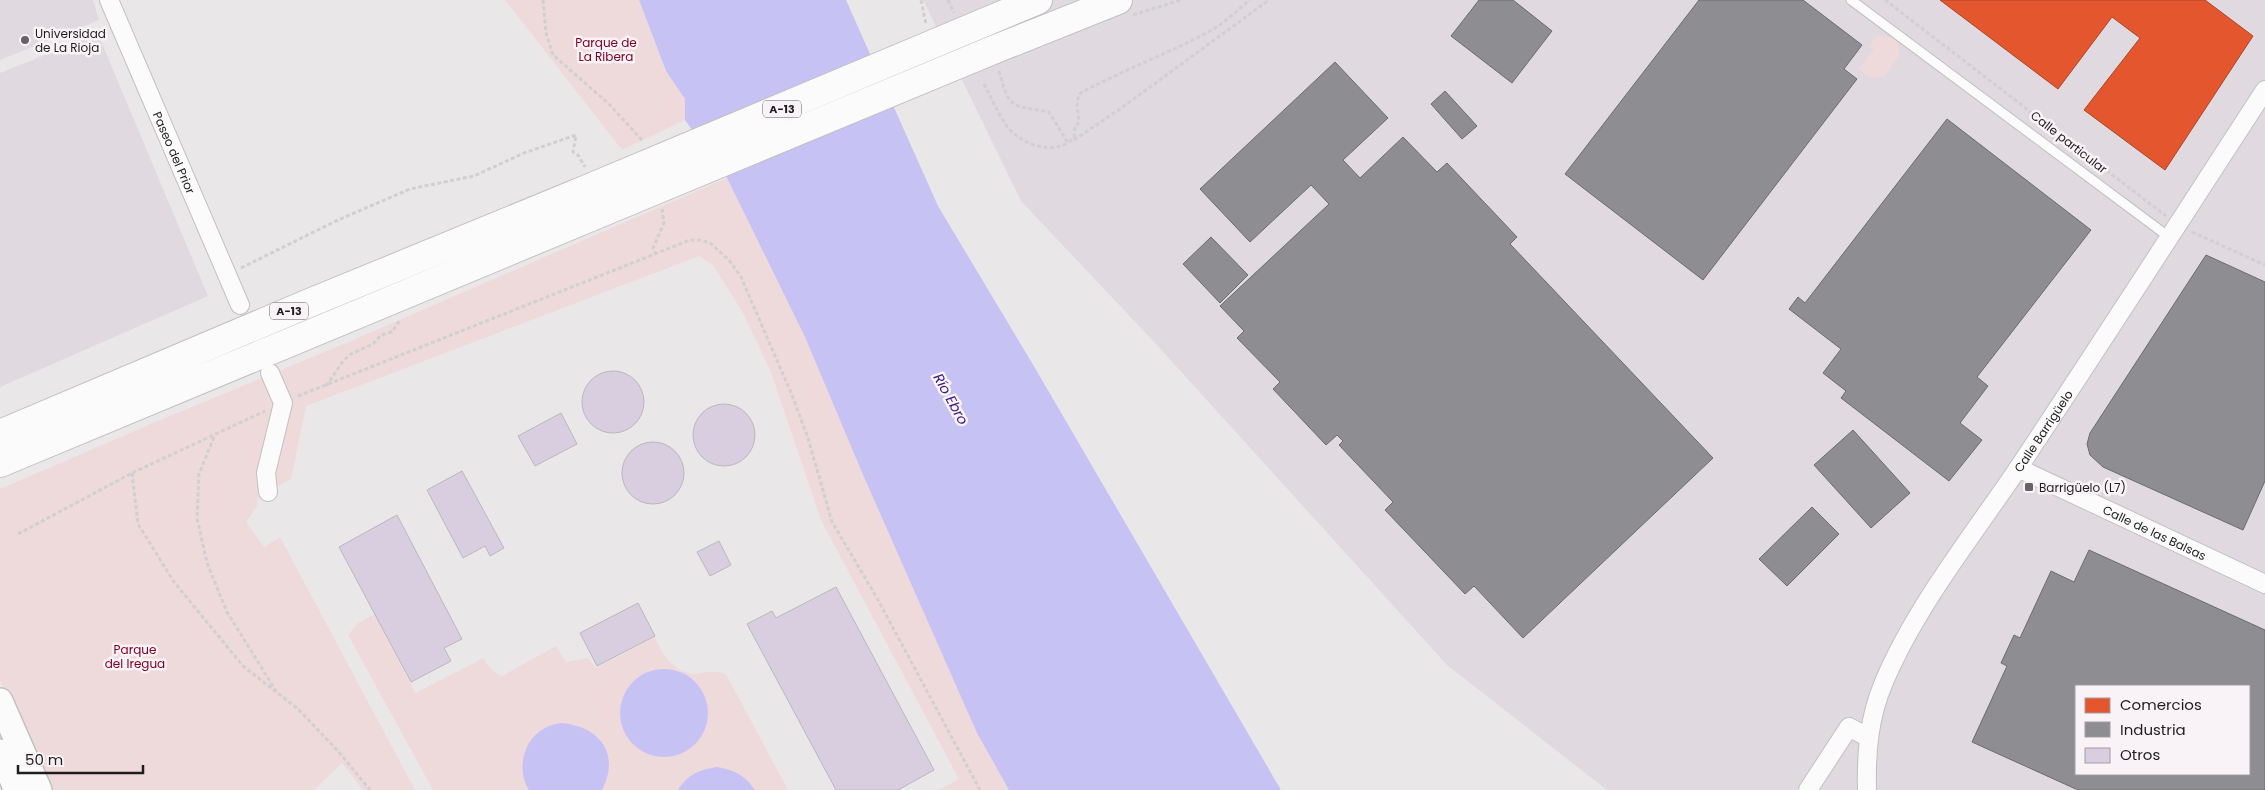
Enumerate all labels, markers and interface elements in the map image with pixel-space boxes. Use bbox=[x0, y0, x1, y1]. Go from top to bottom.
place label: Universidad de La Rioja bbox=[35, 25, 106, 56]
marker: Universidad de La Rioja bbox=[19, 34, 31, 46]
park label: Parque de La Ribera bbox=[575, 34, 637, 65]
road number: A-13 bbox=[763, 100, 801, 118]
street label: Calle particular bbox=[2027, 107, 2111, 177]
street label: Paseo del Prior bbox=[149, 109, 200, 197]
road number: A-13 bbox=[270, 302, 308, 320]
water label: Río Ebro bbox=[929, 370, 973, 428]
street label: Calle Barrigüelo bbox=[2010, 386, 2076, 475]
place label: Barrigüelo (L7) bbox=[2039, 479, 2126, 496]
marker: Barrigüelo (L7) bbox=[2023, 481, 2035, 493]
street label: Calle de las Balsas bbox=[2100, 501, 2209, 564]
park label: Parque del Iregua bbox=[105, 641, 165, 672]
legend bbox=[2075, 685, 2250, 775]
text: Comercios bbox=[2120, 694, 2202, 715]
text: Industria bbox=[2120, 719, 2186, 740]
scale bar bbox=[18, 742, 142, 774]
text: Otros bbox=[2120, 744, 2160, 765]
text: 50 m bbox=[25, 749, 63, 770]

